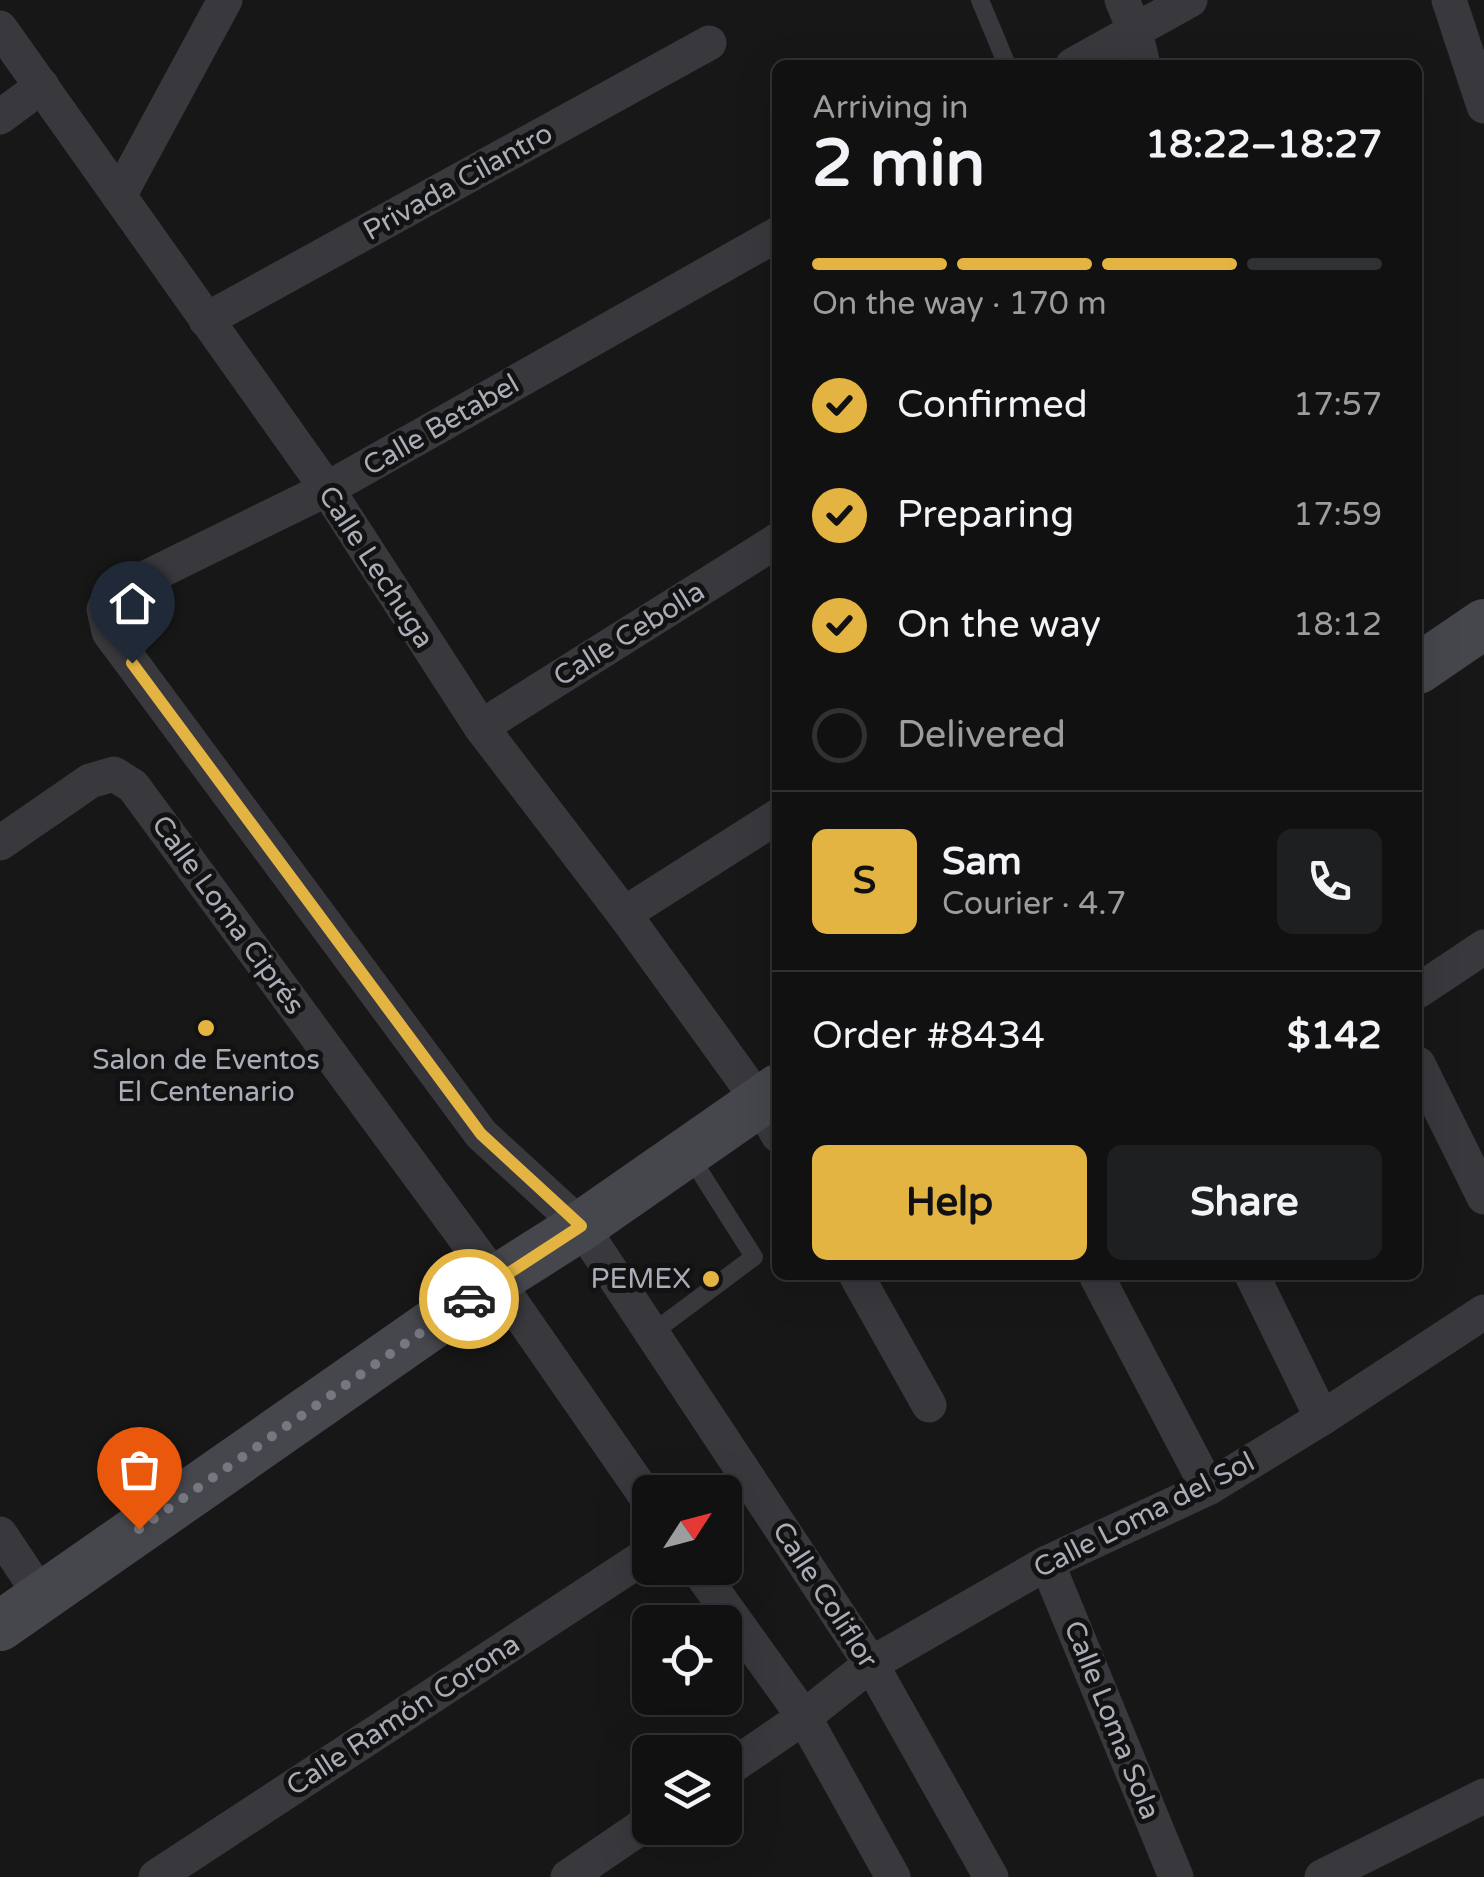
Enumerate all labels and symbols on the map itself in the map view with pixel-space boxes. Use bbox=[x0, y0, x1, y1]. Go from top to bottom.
street label: Privada Cilantro bbox=[357, 116, 559, 248]
street label: Calle Betabel bbox=[357, 367, 525, 483]
street label: Calle Lechuga bbox=[311, 480, 441, 654]
pin bbox=[90, 561, 175, 664]
street label: Calle Cebolla bbox=[547, 574, 711, 694]
street label: Calle Loma Ciprés bbox=[144, 809, 312, 1021]
marker: Salon de Eventos El Centenario bbox=[195, 1017, 217, 1039]
place label: Salon de Eventos El Centenario bbox=[92, 1043, 320, 1109]
courier bbox=[419, 1249, 519, 1349]
place label: PEMEX bbox=[591, 1262, 691, 1296]
marker: PEMEX bbox=[700, 1268, 722, 1290]
pin bbox=[97, 1427, 182, 1530]
street label: Calle Loma del Sol bbox=[1028, 1445, 1260, 1585]
north arrow bbox=[632, 1475, 742, 1585]
street label: Calle Coliflor bbox=[765, 1515, 885, 1675]
street label: Calle Loma Sola bbox=[1057, 1616, 1167, 1824]
street label: Calle Ramón Corona bbox=[280, 1627, 526, 1803]

